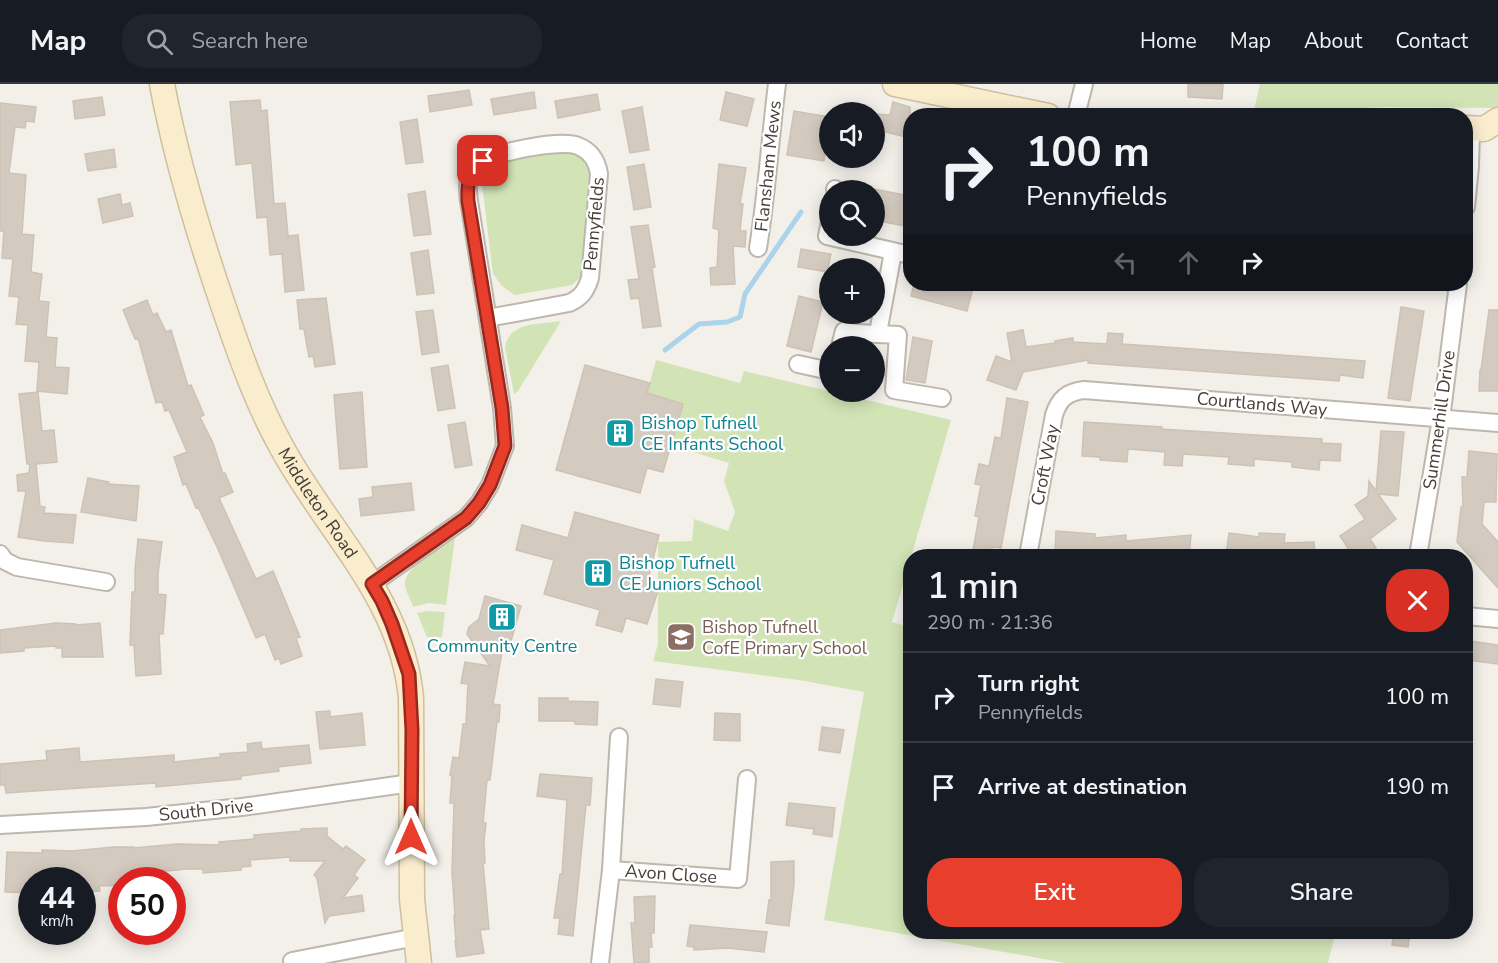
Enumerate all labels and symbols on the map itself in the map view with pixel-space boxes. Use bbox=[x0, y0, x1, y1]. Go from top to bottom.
street label: Flansham Mews bbox=[749, 99, 787, 233]
pin bbox=[457, 135, 508, 186]
street label: Pennyfields bbox=[578, 176, 610, 272]
street label: Summerhill Drive bbox=[1417, 349, 1461, 491]
street label: Courtlands Way bbox=[1196, 386, 1329, 422]
place label: Bishop Tufnell CE Infants School bbox=[641, 411, 784, 456]
building icon: Bishop Tufnell CE Infants School bbox=[604, 417, 636, 449]
street label: Croft Way bbox=[1025, 422, 1065, 508]
street label: Middleton Road bbox=[272, 443, 363, 563]
place label: Bishop Tufnell CE Juniors School bbox=[619, 551, 762, 596]
building icon: Bishop Tufnell CE Juniors School bbox=[582, 557, 614, 589]
building icon: Community Centre bbox=[486, 601, 518, 633]
place label: Bishop Tufnell CofE Primary School bbox=[702, 615, 868, 660]
school or university icon: Bishop Tufnell CofE Primary School bbox=[665, 621, 697, 653]
place label: Community Centre bbox=[427, 634, 577, 658]
street label: South Drive bbox=[157, 793, 255, 827]
position arrow bbox=[379, 805, 443, 869]
street label: Avon Close bbox=[624, 859, 718, 889]
speed limit sign: 50 bbox=[108, 867, 186, 945]

